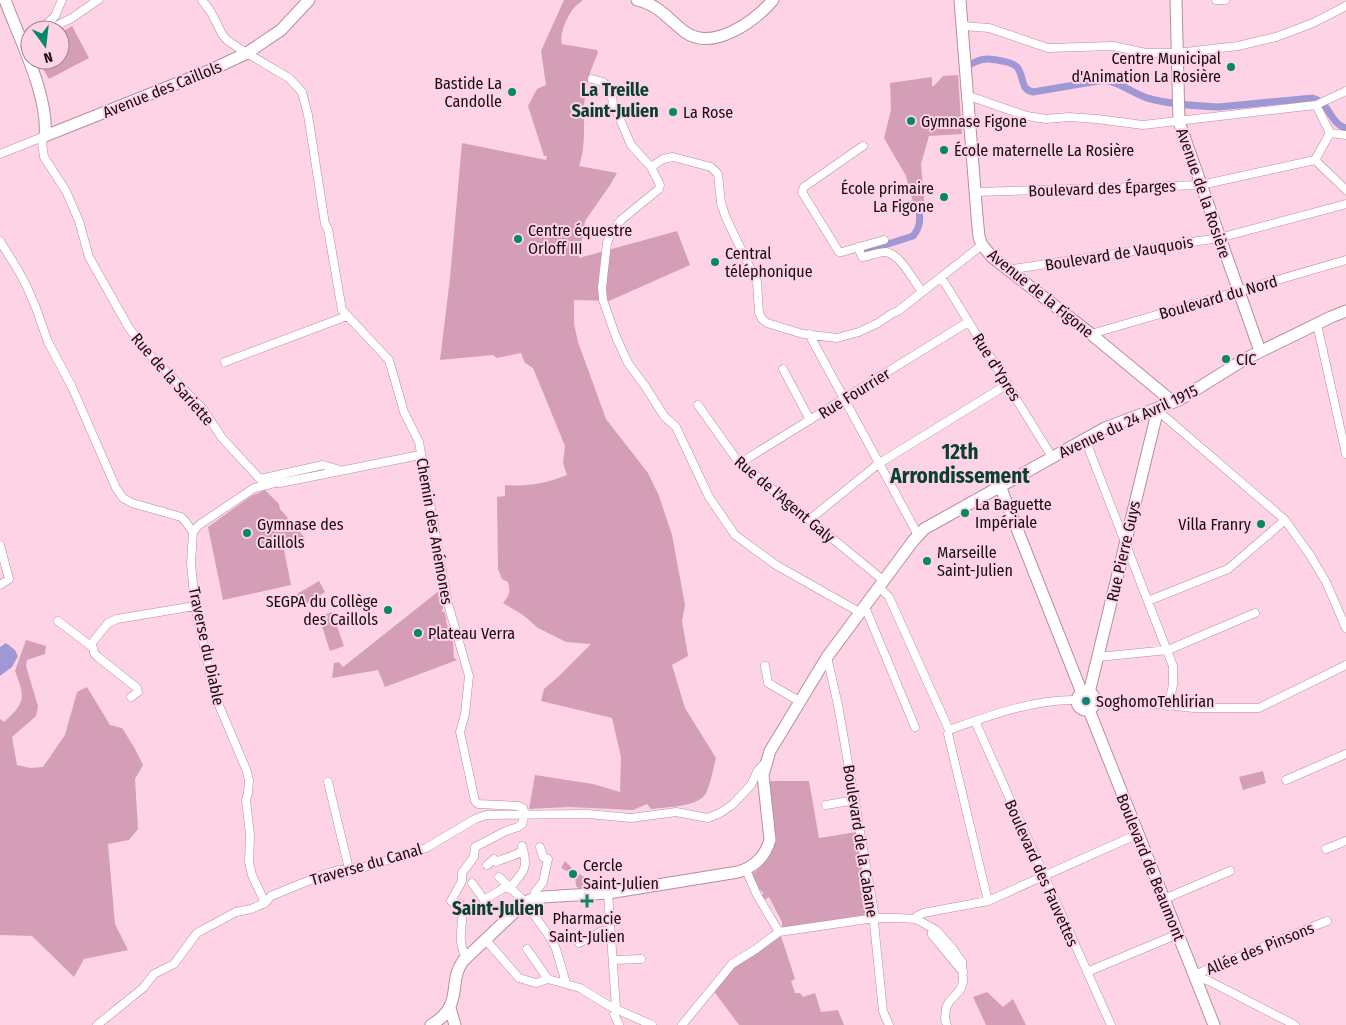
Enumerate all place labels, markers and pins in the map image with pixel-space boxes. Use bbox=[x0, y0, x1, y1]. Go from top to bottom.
place label: Centre Municipal d'Animation La Rosière bbox=[1071, 49, 1221, 86]
marker: Centre Municipal d'Animation La Rosière bbox=[1225, 61, 1237, 73]
place label: Bastide La Candolle bbox=[434, 74, 502, 111]
marker: Bastide La Candolle bbox=[506, 86, 518, 98]
place label: La Rose bbox=[683, 103, 733, 122]
marker: La Rose bbox=[667, 106, 679, 118]
place label: Gymnase Figone bbox=[921, 112, 1027, 131]
marker: Gymnase Figone bbox=[905, 115, 917, 127]
place label: École maternelle La Rosière bbox=[954, 141, 1134, 160]
marker: École maternelle La Rosière bbox=[938, 144, 950, 156]
place label: École primaire La Figone bbox=[841, 179, 934, 216]
marker: École primaire La Figone bbox=[938, 191, 950, 203]
place label: Centre équestre Orloff III bbox=[528, 221, 632, 258]
marker: Centre équestre Orloff III bbox=[512, 233, 524, 245]
place label: Central téléphonique bbox=[725, 244, 813, 281]
marker: Central téléphonique bbox=[709, 256, 721, 268]
place label: CIC bbox=[1236, 350, 1256, 369]
marker: CIC bbox=[1220, 353, 1232, 365]
place label: La Baguette Impériale bbox=[975, 495, 1052, 532]
marker: La Baguette Impériale bbox=[959, 507, 971, 519]
place label: Gymnase des Caillols bbox=[257, 515, 344, 552]
place label: Villa Franry bbox=[1178, 515, 1252, 534]
marker: Villa Franry bbox=[1255, 518, 1267, 530]
marker: Gymnase des Caillols bbox=[241, 527, 253, 539]
place label: Marseille Saint-Julien bbox=[937, 543, 1013, 580]
marker: Marseille Saint-Julien bbox=[921, 555, 933, 567]
place label: SEGPA du Collège des Caillols bbox=[266, 592, 378, 629]
marker: SEGPA du Collège des Caillols bbox=[382, 604, 394, 616]
place label: Plateau Verra bbox=[428, 624, 515, 643]
marker: Plateau Verra bbox=[412, 627, 424, 639]
place label: SoghomoTehlirian bbox=[1096, 692, 1214, 711]
marker: SoghomoTehlirian bbox=[1080, 695, 1092, 707]
place label: Cercle Saint-Julien bbox=[583, 856, 659, 893]
marker: Cercle Saint-Julien bbox=[567, 868, 579, 880]
marker: Pharmacie Saint-Julien bbox=[581, 895, 593, 907]
place label: Pharmacie Saint-Julien bbox=[549, 909, 625, 946]

